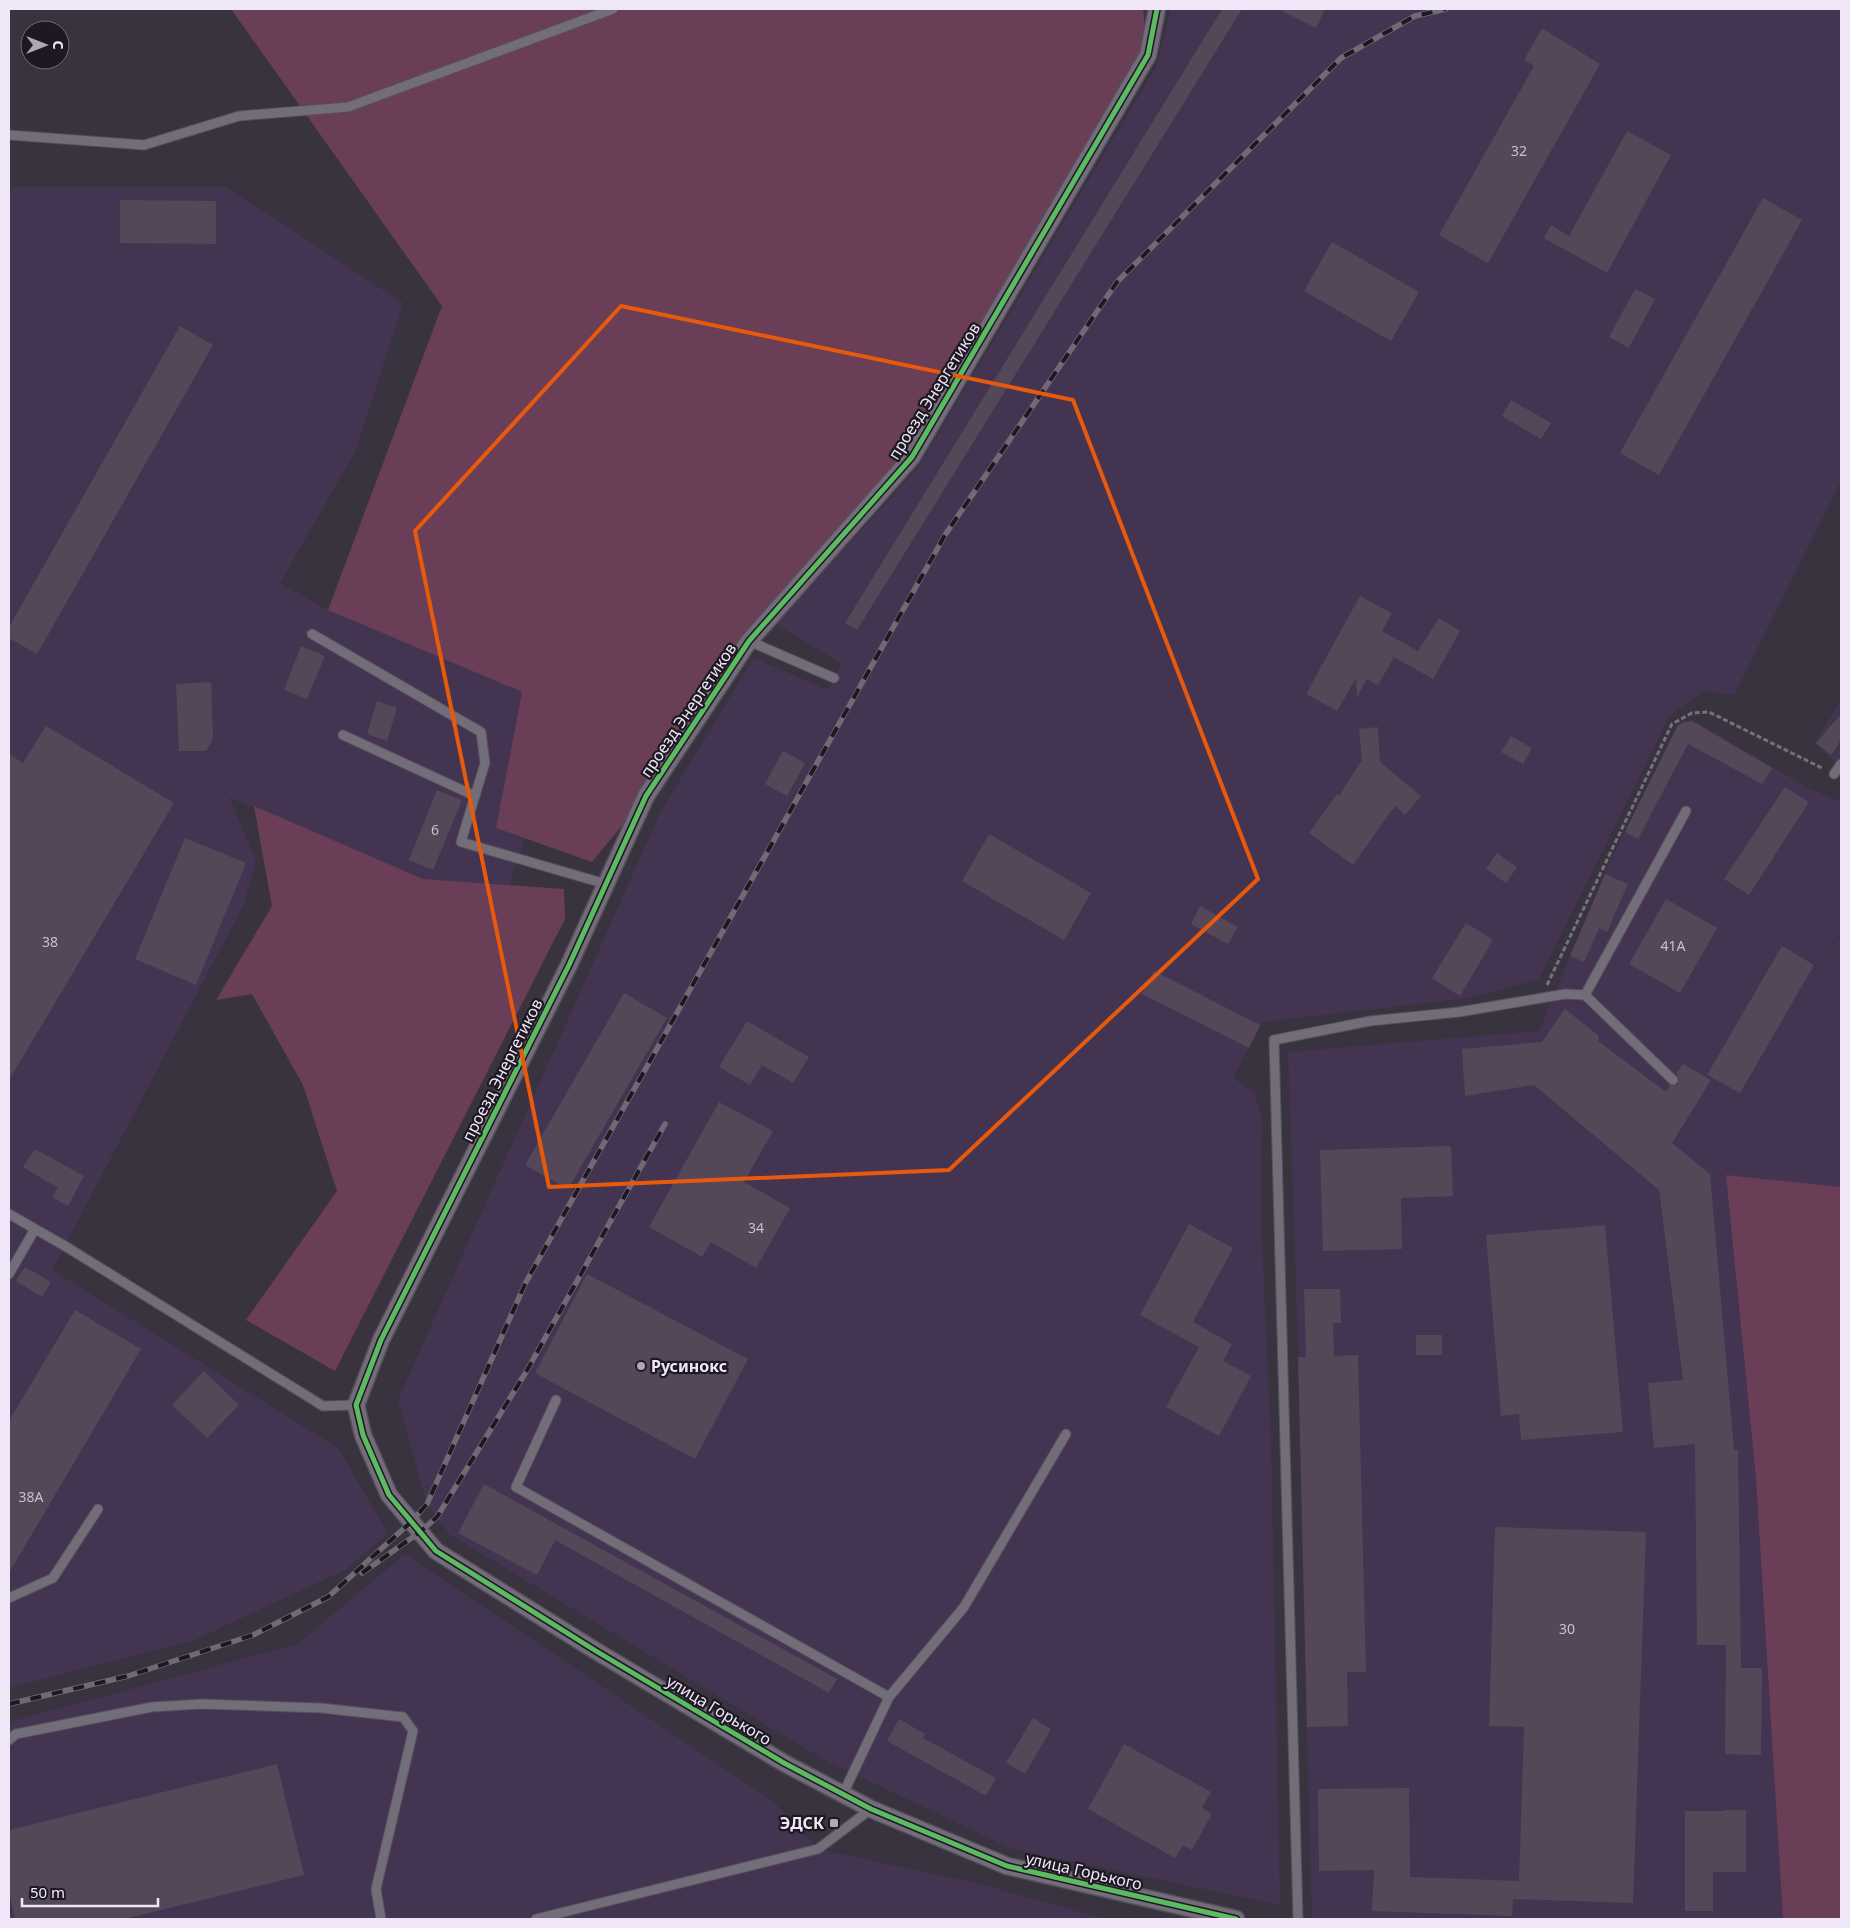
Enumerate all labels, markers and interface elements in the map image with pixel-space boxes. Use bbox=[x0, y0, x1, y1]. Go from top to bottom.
north arrow bbox=[20, 20, 70, 70]
text: С bbox=[49, 40, 68, 50]
house number: 32 bbox=[1511, 141, 1527, 160]
street label: проезд Энергетиков bbox=[883, 318, 985, 464]
street label: проезд Энергетиков bbox=[635, 638, 741, 782]
house number: 6 bbox=[431, 820, 439, 839]
house number: 38 bbox=[42, 932, 58, 951]
house number: 41А bbox=[1661, 936, 1686, 955]
street label: проезд Энергетиков bbox=[456, 995, 548, 1145]
house number: 34 bbox=[748, 1218, 764, 1237]
place label: Русинокс bbox=[651, 1355, 727, 1377]
marker: Русинокс bbox=[635, 1360, 647, 1372]
house number: 38А bbox=[19, 1487, 44, 1506]
house number: 30 bbox=[1559, 1619, 1575, 1638]
street label: улица Горького bbox=[662, 1670, 776, 1750]
place label: ЭДСК bbox=[780, 1812, 825, 1834]
marker: ЭДСК bbox=[828, 1817, 840, 1829]
street label: улица Горького bbox=[1024, 1847, 1144, 1895]
scale bar bbox=[22, 1876, 159, 1908]
text: 50 m bbox=[30, 1882, 65, 1902]

